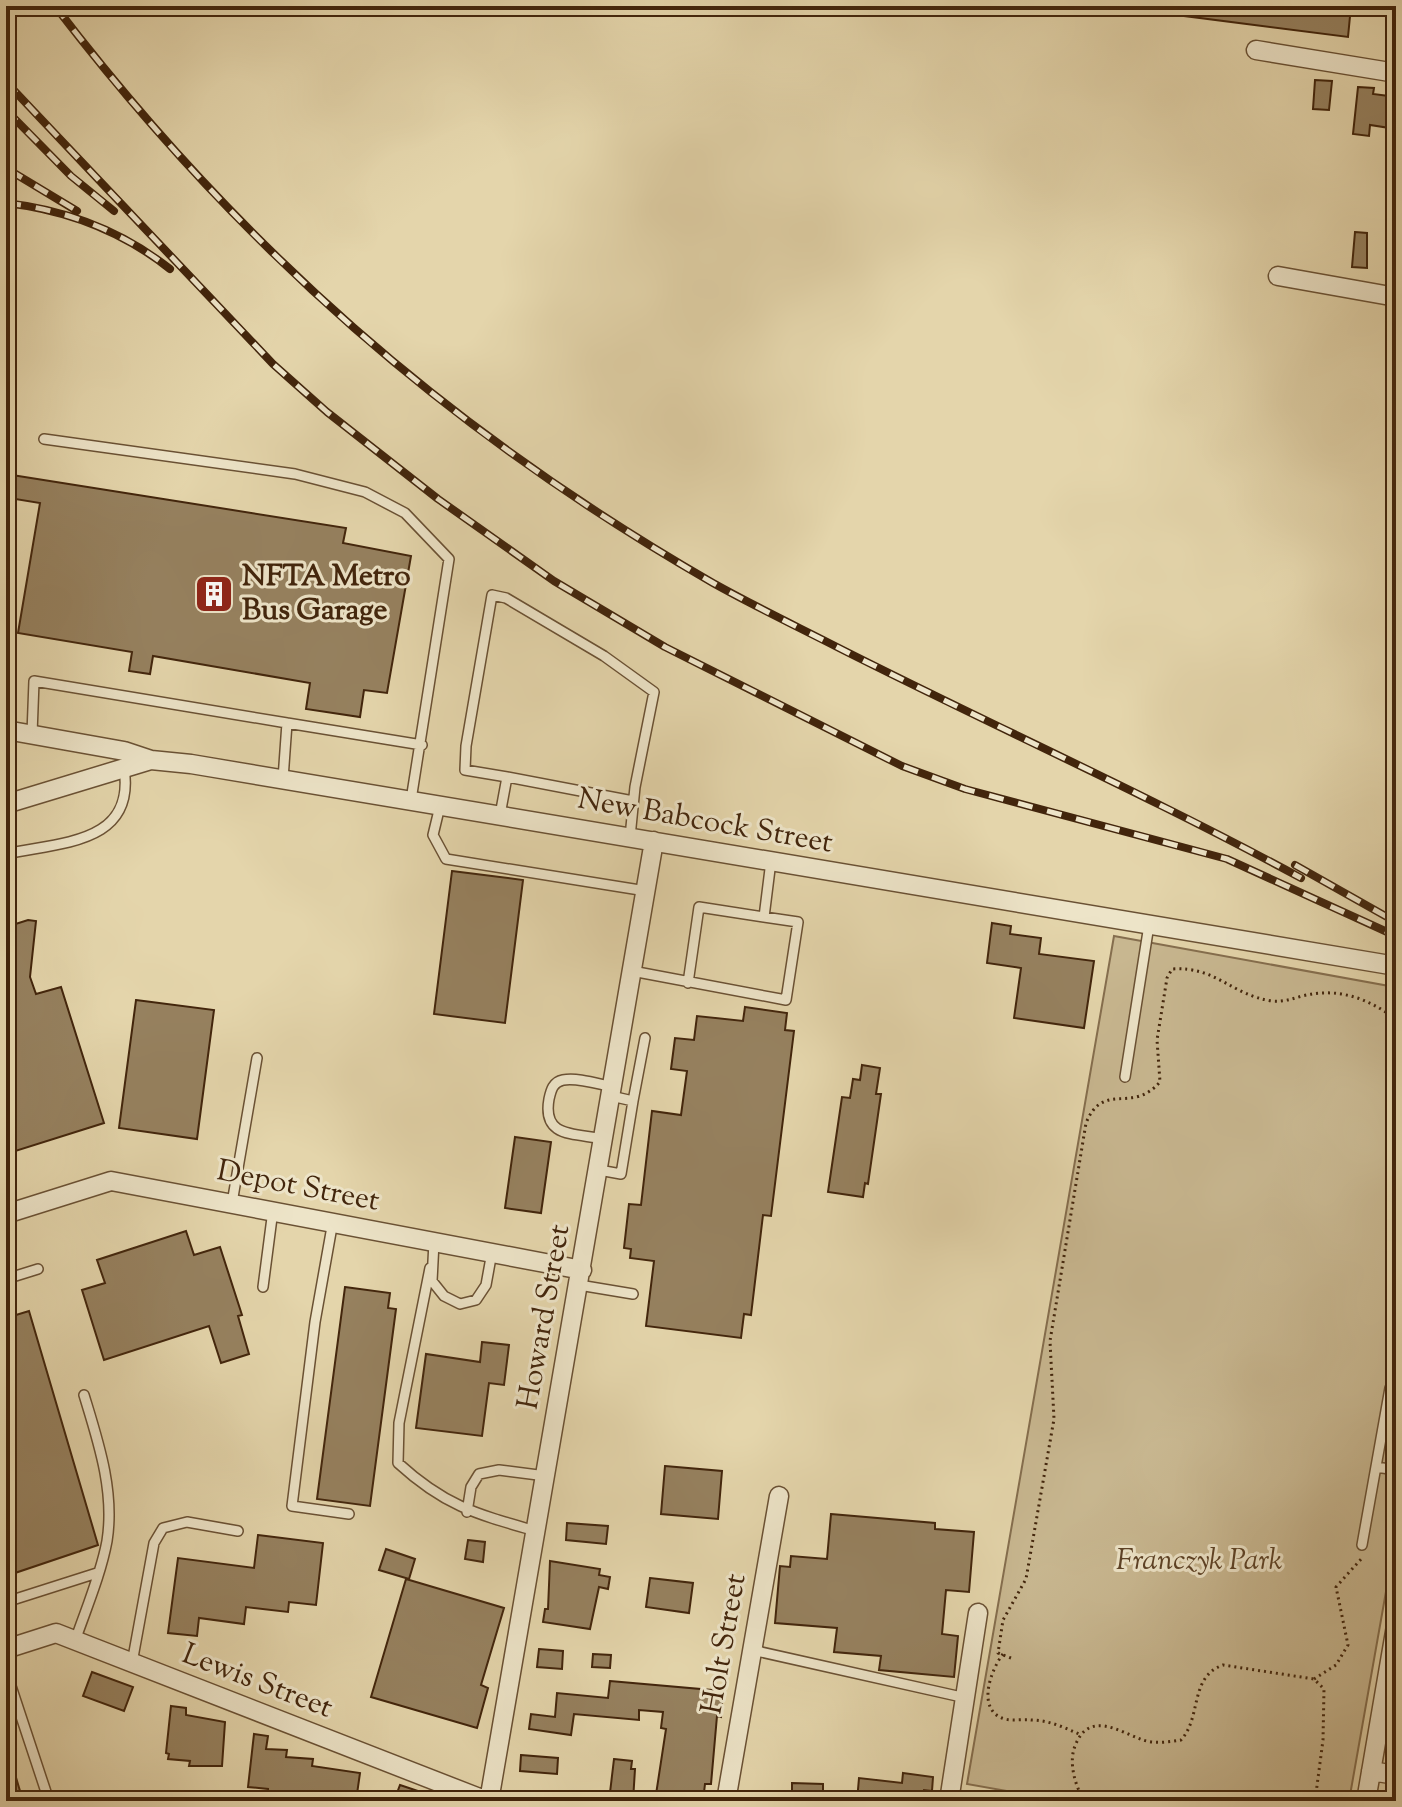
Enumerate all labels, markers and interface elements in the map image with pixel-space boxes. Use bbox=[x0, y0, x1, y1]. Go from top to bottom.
place label: NFTA Metro Bus Garage bbox=[242, 556, 411, 633]
building icon: NFTA Metro Bus Garage bbox=[193, 573, 235, 615]
street label: New Babcock Street bbox=[574, 778, 836, 866]
street label: Depot Street bbox=[213, 1150, 383, 1224]
street label: Howard Street bbox=[508, 1221, 582, 1413]
park label: Franczyk Park bbox=[1116, 1540, 1282, 1583]
street label: Holt Street bbox=[691, 1570, 759, 1718]
street label: Lewis Street bbox=[175, 1634, 339, 1730]

